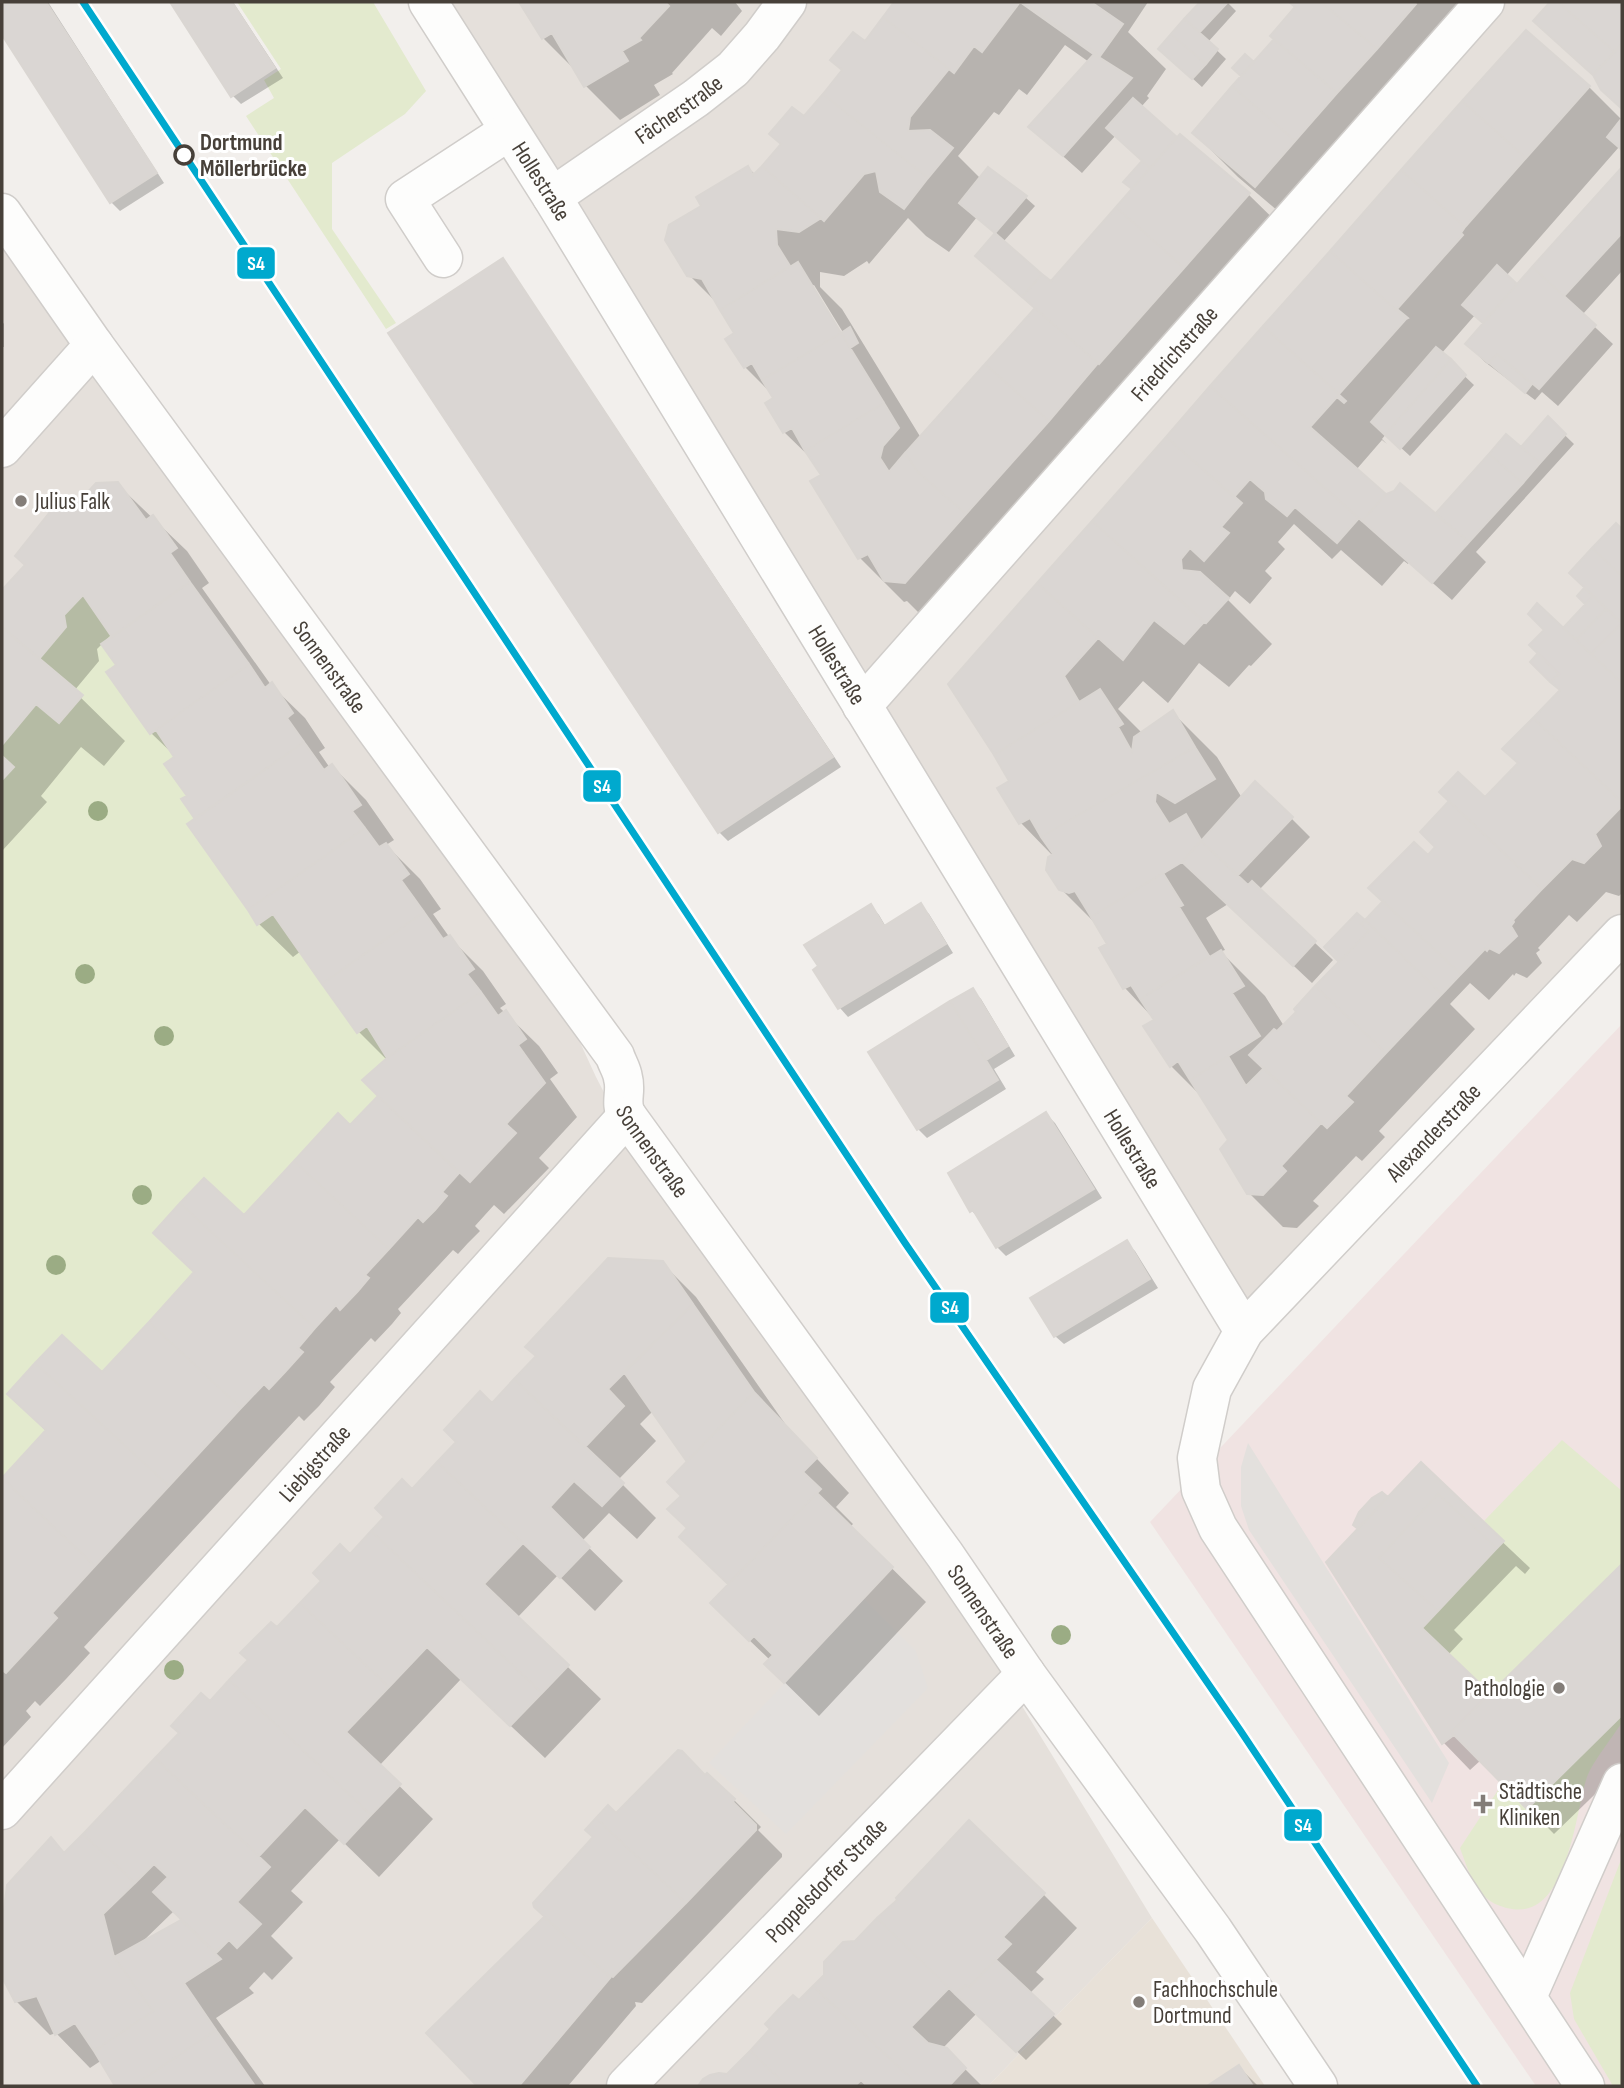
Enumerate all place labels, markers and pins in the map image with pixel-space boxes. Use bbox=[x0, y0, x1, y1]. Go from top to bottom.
place label: Dortmund Möllerbrücke bbox=[200, 129, 307, 183]
marker: Dortmund Möllerbrücke bbox=[174, 145, 194, 165]
place label: Julius Falk bbox=[34, 488, 110, 516]
marker: Julius Falk bbox=[13, 493, 29, 509]
place label: Pathologie bbox=[1464, 1675, 1545, 1703]
marker: Pathologie bbox=[1551, 1680, 1567, 1696]
place label: Städtische Kliniken bbox=[1499, 1778, 1582, 1832]
marker: Städtische Kliniken bbox=[1473, 1794, 1493, 1814]
place label: Fachhochschule Dortmund bbox=[1153, 1976, 1278, 2030]
marker: Fachhochschule Dortmund bbox=[1131, 1994, 1147, 2010]

